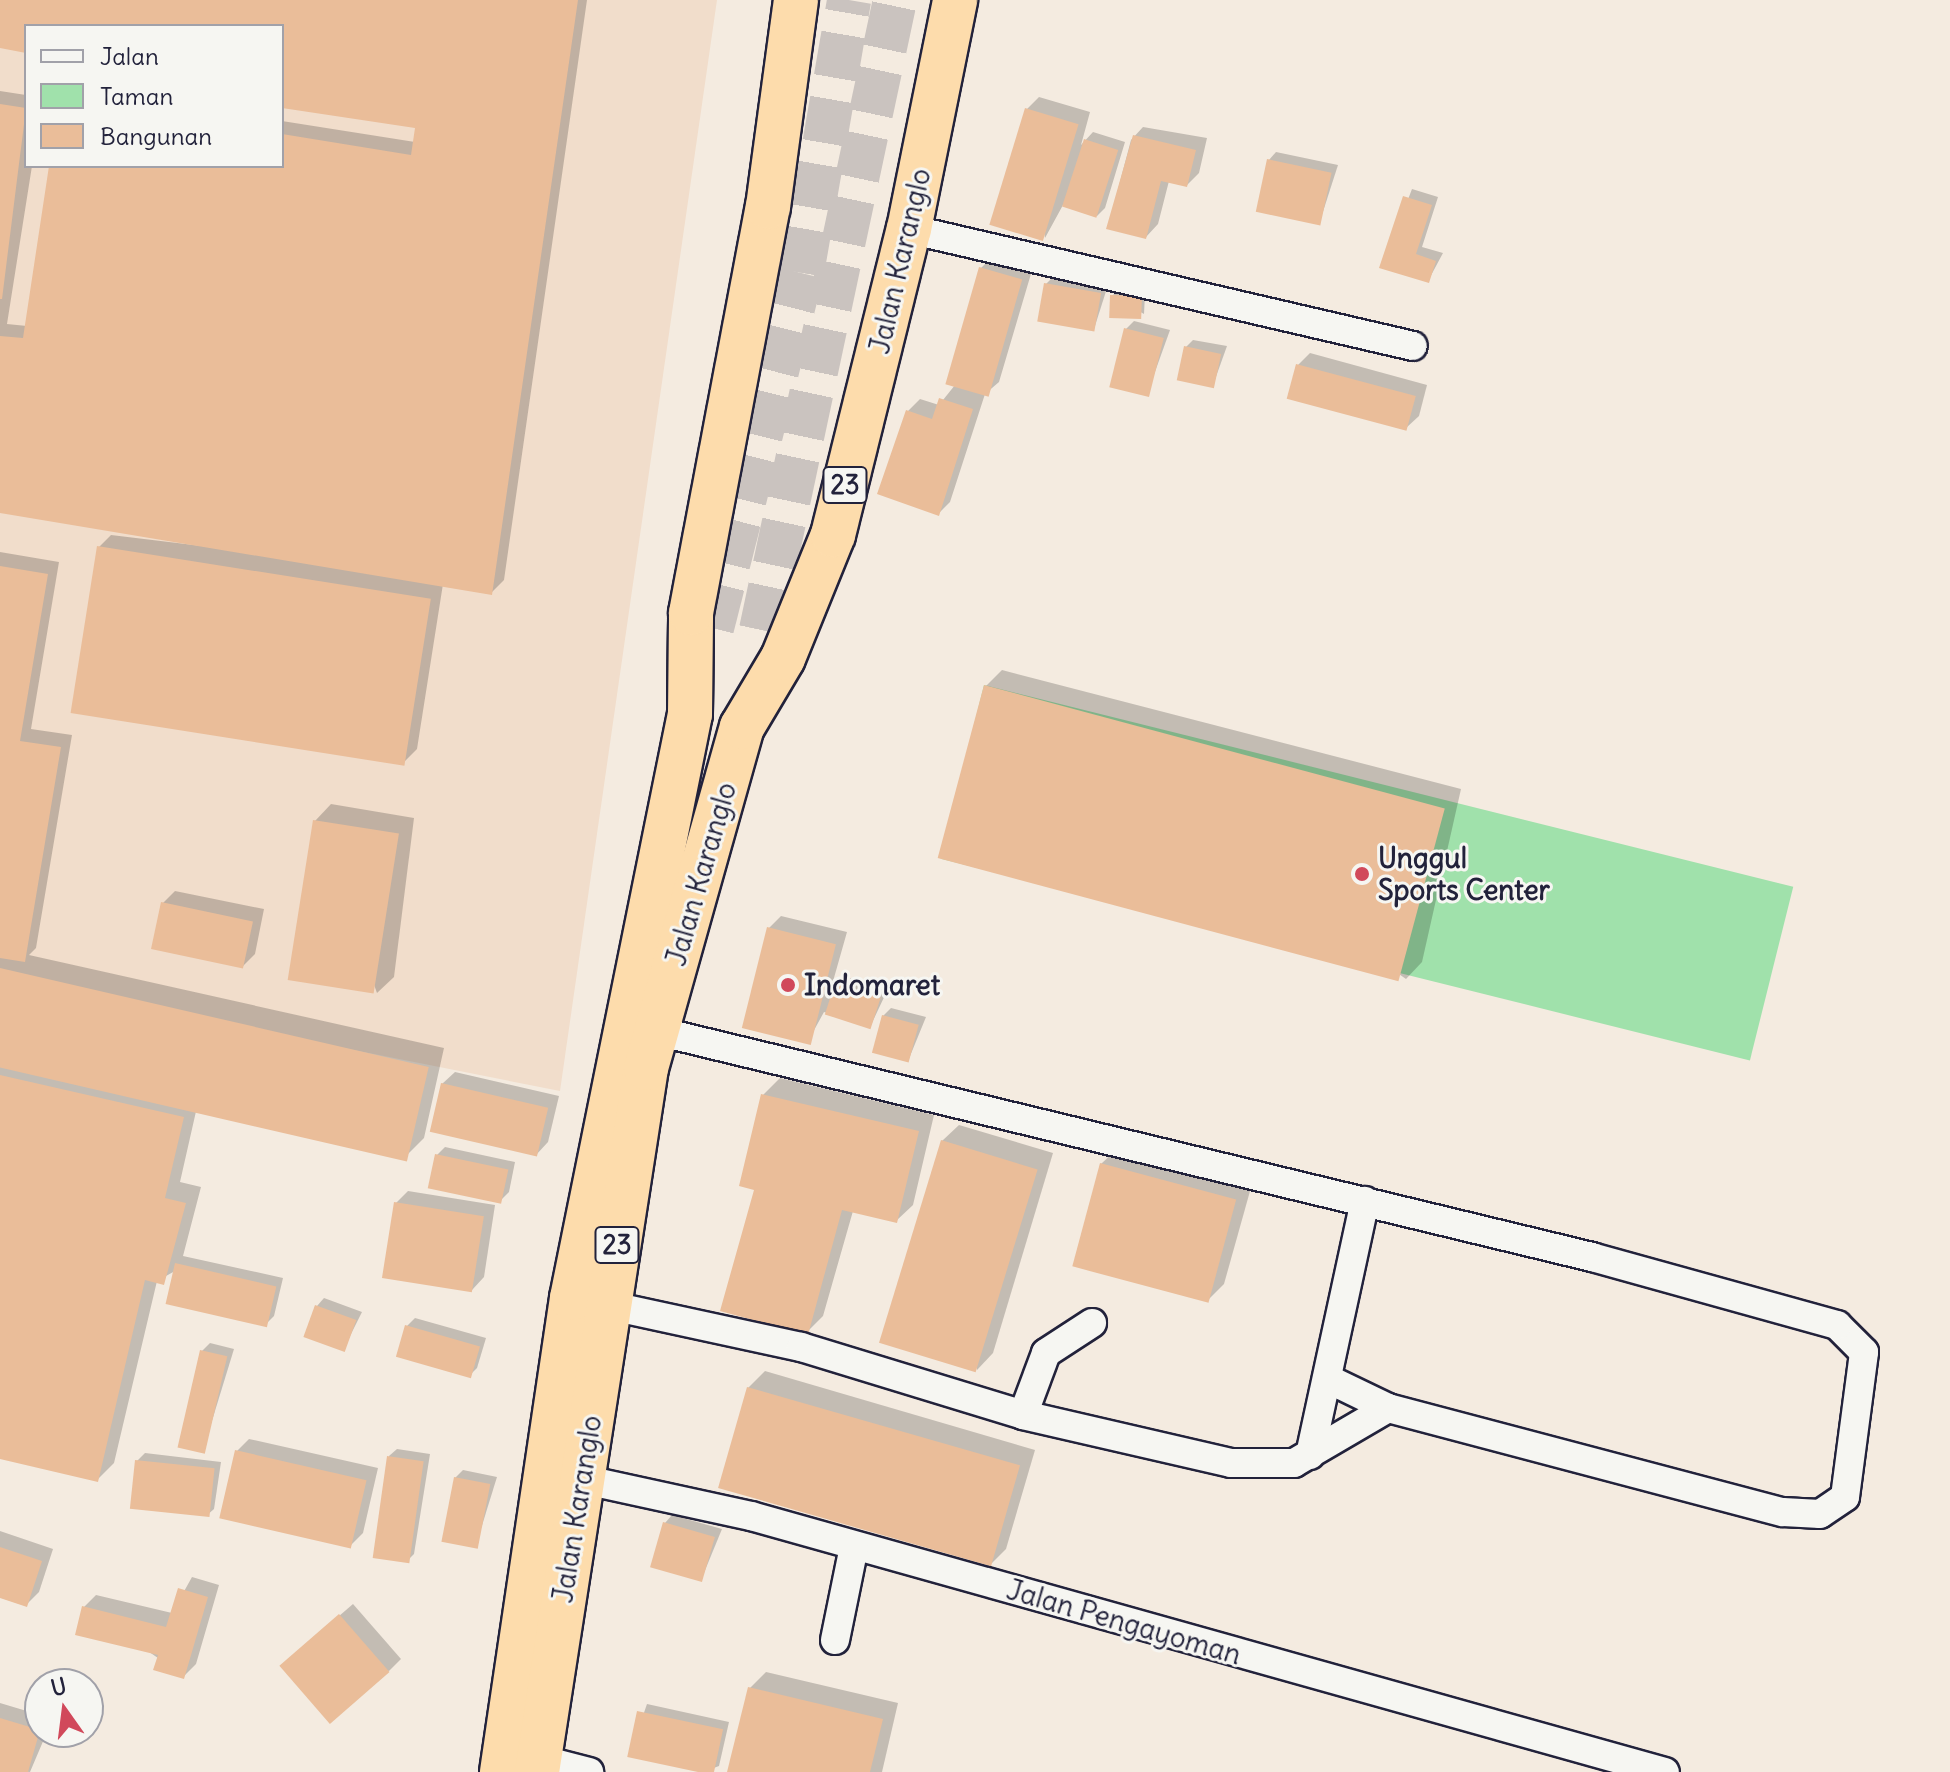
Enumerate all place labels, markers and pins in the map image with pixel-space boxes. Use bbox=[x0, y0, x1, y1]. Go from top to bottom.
place label: Unggul Sports Center bbox=[1378, 841, 1550, 907]
marker: Unggul Sports Center bbox=[1353, 865, 1371, 883]
place label: Indomaret bbox=[804, 968, 940, 1002]
marker: Indomaret bbox=[779, 976, 797, 994]

